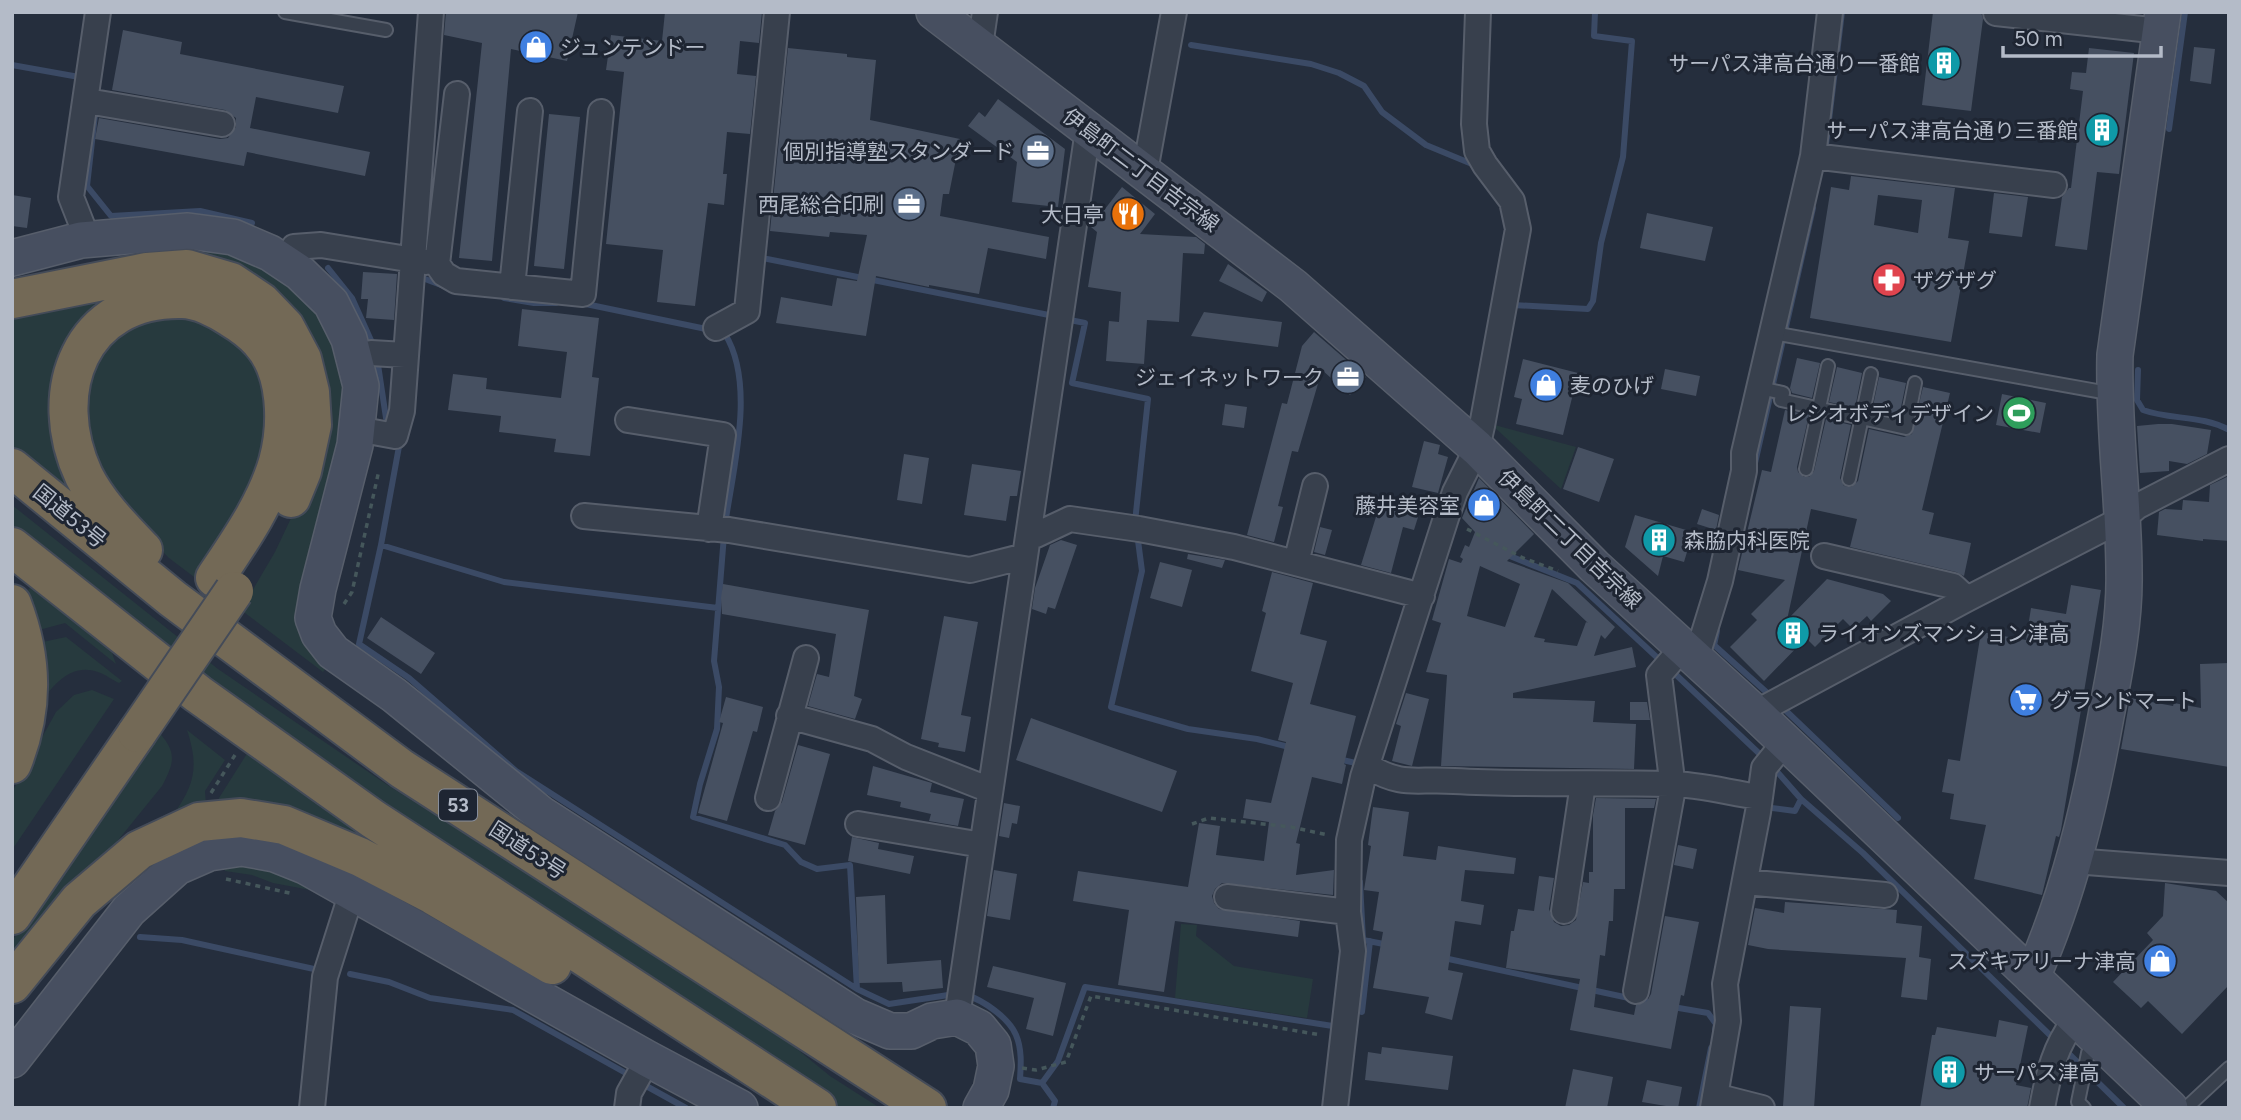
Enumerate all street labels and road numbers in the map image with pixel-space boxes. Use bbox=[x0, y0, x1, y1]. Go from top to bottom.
street label: 伊島町二丁目吉宗線 bbox=[1058, 103, 1224, 237]
street label: 伊島町二丁目吉宗線 bbox=[1493, 464, 1647, 614]
street label: 国道53号 bbox=[29, 479, 111, 553]
road number: 53 bbox=[439, 790, 477, 820]
street label: 国道53号 bbox=[485, 816, 571, 884]

